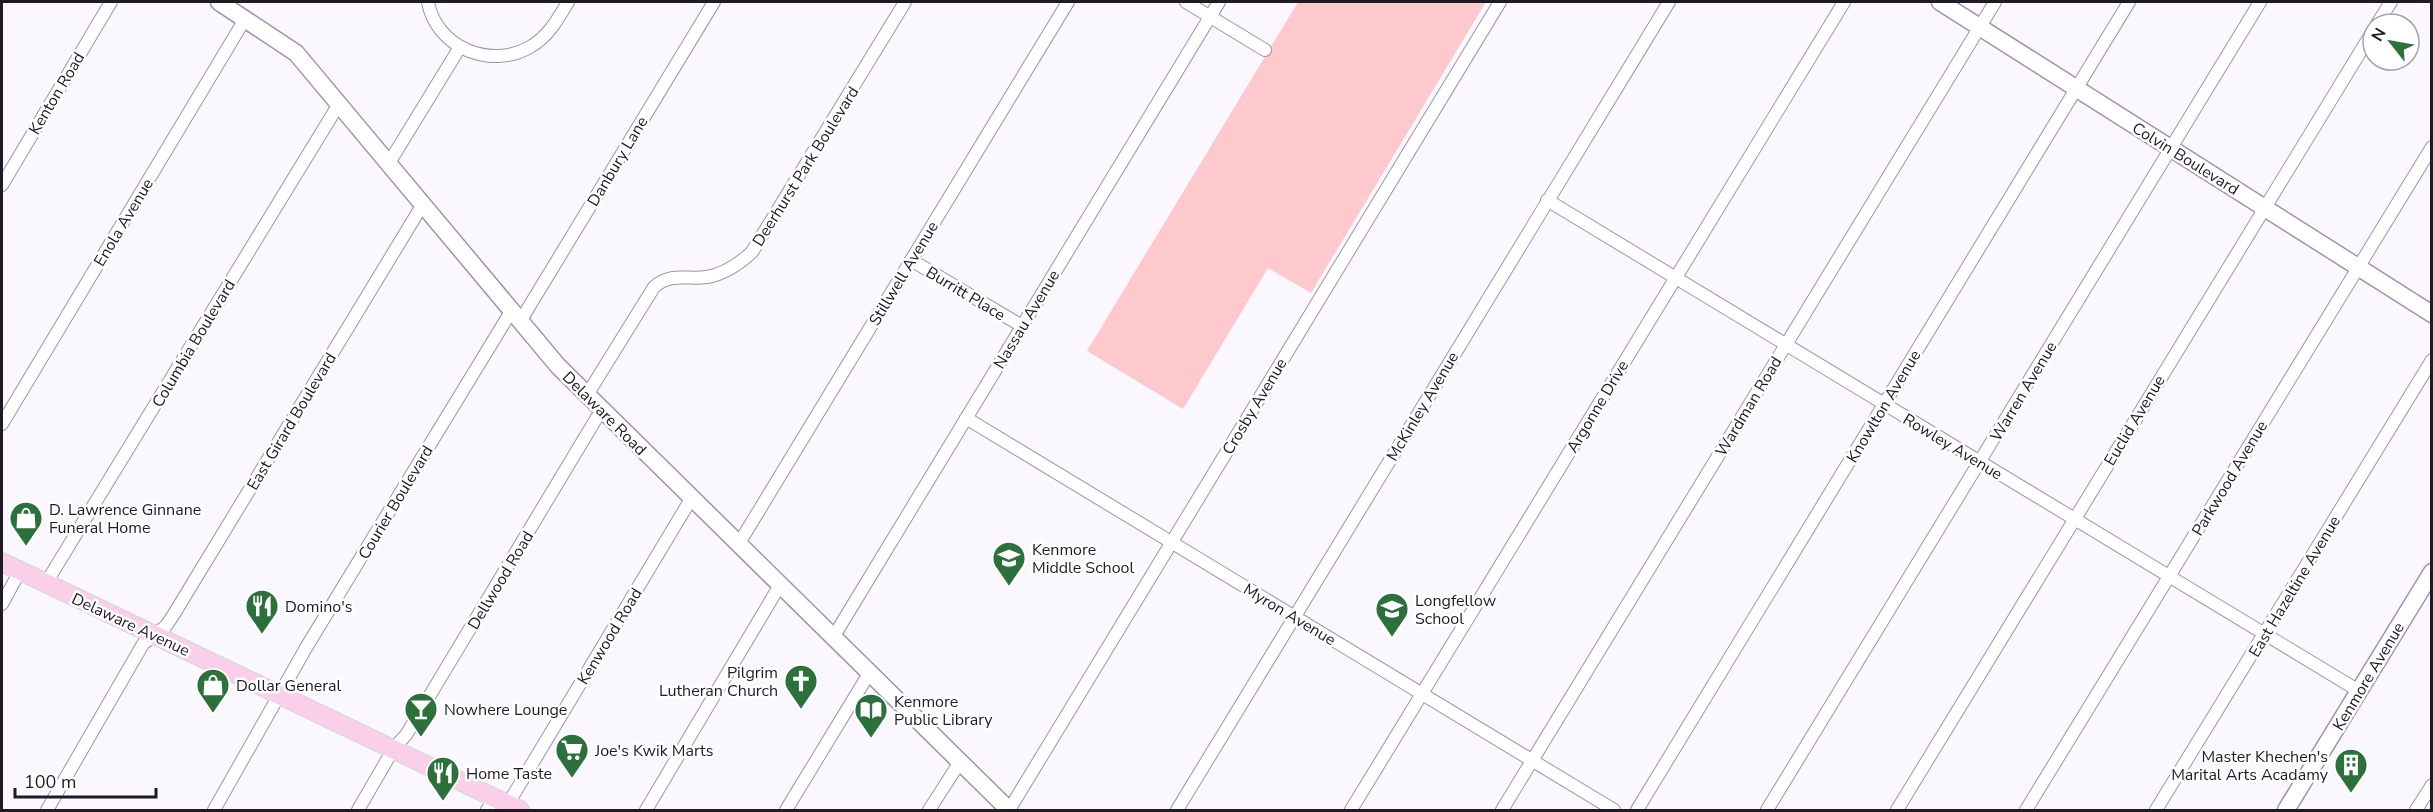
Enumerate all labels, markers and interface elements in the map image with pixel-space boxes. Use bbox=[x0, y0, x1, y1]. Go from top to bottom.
north arrow bbox=[2361, 12, 2421, 72]
text: N bbox=[2366, 24, 2392, 46]
street label: Kenton Road bbox=[24, 48, 90, 139]
street label: Deerhurst Park Boulevard bbox=[748, 82, 864, 251]
street label: Danbury Lane bbox=[582, 113, 653, 210]
street label: Colvin Boulevard bbox=[2128, 117, 2243, 201]
street label: Enola Avenue bbox=[89, 174, 159, 271]
street label: Stillwell Avenue bbox=[864, 217, 944, 330]
street label: Burritt Place bbox=[922, 261, 1009, 326]
street label: Nassau Avenue bbox=[989, 266, 1065, 373]
street label: Columbia Boulevard bbox=[147, 276, 241, 412]
street label: Warren Avenue bbox=[1985, 338, 2062, 445]
street label: Knowlton Avenue bbox=[1841, 346, 1926, 467]
street label: McKinley Avenue bbox=[1382, 348, 1464, 465]
street label: East Girard Boulevard bbox=[242, 349, 342, 494]
street label: Wardman Road bbox=[1710, 353, 1787, 460]
street label: Crosby Avenue bbox=[1217, 354, 1292, 459]
street label: Argonne Drive bbox=[1562, 356, 1634, 457]
street label: Delaware Road bbox=[557, 367, 651, 461]
street label: Euclid Avenue bbox=[2099, 371, 2171, 470]
street label: Rowley Avenue bbox=[1899, 408, 2006, 485]
street label: Parkwood Avenue bbox=[2187, 417, 2273, 540]
street label: Courier Boulevard bbox=[353, 442, 439, 564]
place label: D. Lawrence Ginnane Funeral Home bbox=[49, 499, 201, 539]
shop icon: D. Lawrence Ginnane Funeral Home bbox=[8, 500, 44, 547]
street label: East Hazeltine Avenue bbox=[2244, 512, 2346, 661]
street label: Dellwood Road bbox=[463, 527, 539, 634]
place label: Kenmore Middle School bbox=[1032, 539, 1134, 579]
school or university icon: Kenmore Middle School bbox=[991, 540, 1027, 587]
street label: Myron Avenue bbox=[1239, 579, 1340, 651]
street label: Kenwood Road bbox=[572, 584, 647, 689]
street label: Delaware Avenue bbox=[68, 588, 193, 662]
restaurant icon: Domino's bbox=[244, 588, 280, 635]
place label: Longfellow School bbox=[1415, 590, 1497, 630]
school or university icon: Longfellow School bbox=[1374, 591, 1410, 638]
place label: Domino's bbox=[285, 596, 352, 618]
street label: Kenmore Avenue bbox=[2328, 618, 2410, 735]
place label: Pilgrim Lutheran Church bbox=[659, 662, 778, 702]
church icon: Pilgrim Lutheran Church bbox=[783, 663, 819, 710]
shop icon: Dollar General bbox=[195, 667, 231, 714]
place label: Dollar General bbox=[236, 675, 341, 697]
bar icon: Nowhere Lounge bbox=[403, 691, 439, 738]
place label: Kenmore Public Library bbox=[894, 691, 993, 731]
library icon: Kenmore Public Library bbox=[853, 692, 889, 739]
place label: Nowhere Lounge bbox=[444, 699, 567, 721]
supermarket icon: Joe's Kwik Marts bbox=[554, 732, 590, 779]
place label: Joe's Kwik Marts bbox=[594, 740, 713, 762]
place label: Master Khechen's Marital Arts Acadamy bbox=[2171, 746, 2329, 786]
building icon: Master Khechen's Marital Arts Acadamy bbox=[2333, 747, 2369, 794]
restaurant icon: Home Taste bbox=[425, 755, 461, 802]
scale bar bbox=[15, 761, 156, 799]
place label: Home Taste bbox=[466, 763, 552, 785]
text: 100 m bbox=[24, 770, 76, 794]

